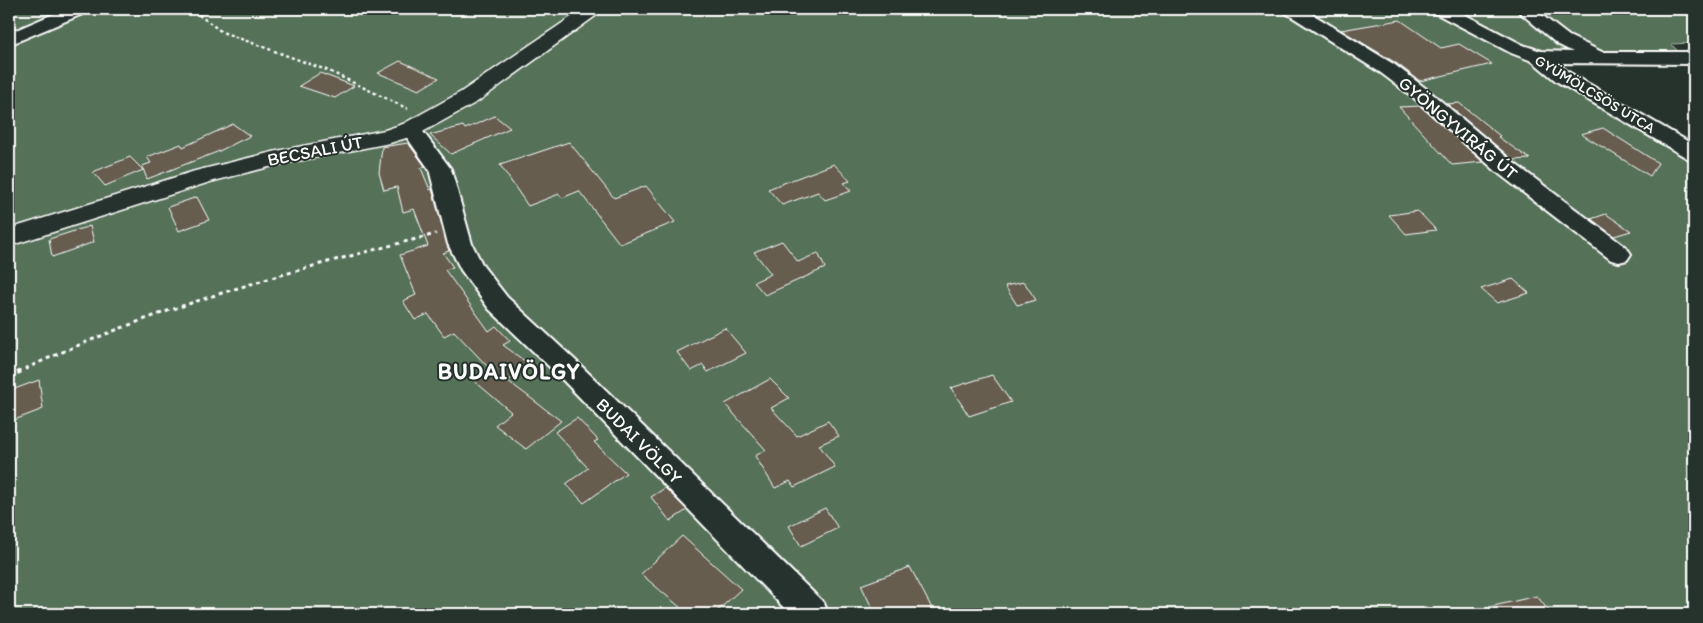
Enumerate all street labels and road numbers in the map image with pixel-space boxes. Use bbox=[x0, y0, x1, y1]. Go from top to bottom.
street label: GYÜMÖLCSÖS UTCA bbox=[1532, 51, 1659, 137]
street label: GYÖNGYVIRÁG ÚT bbox=[1394, 72, 1522, 184]
street label: BECSALI ÚT bbox=[265, 131, 365, 171]
street label: BUDAI VÖLGY bbox=[591, 393, 687, 489]

